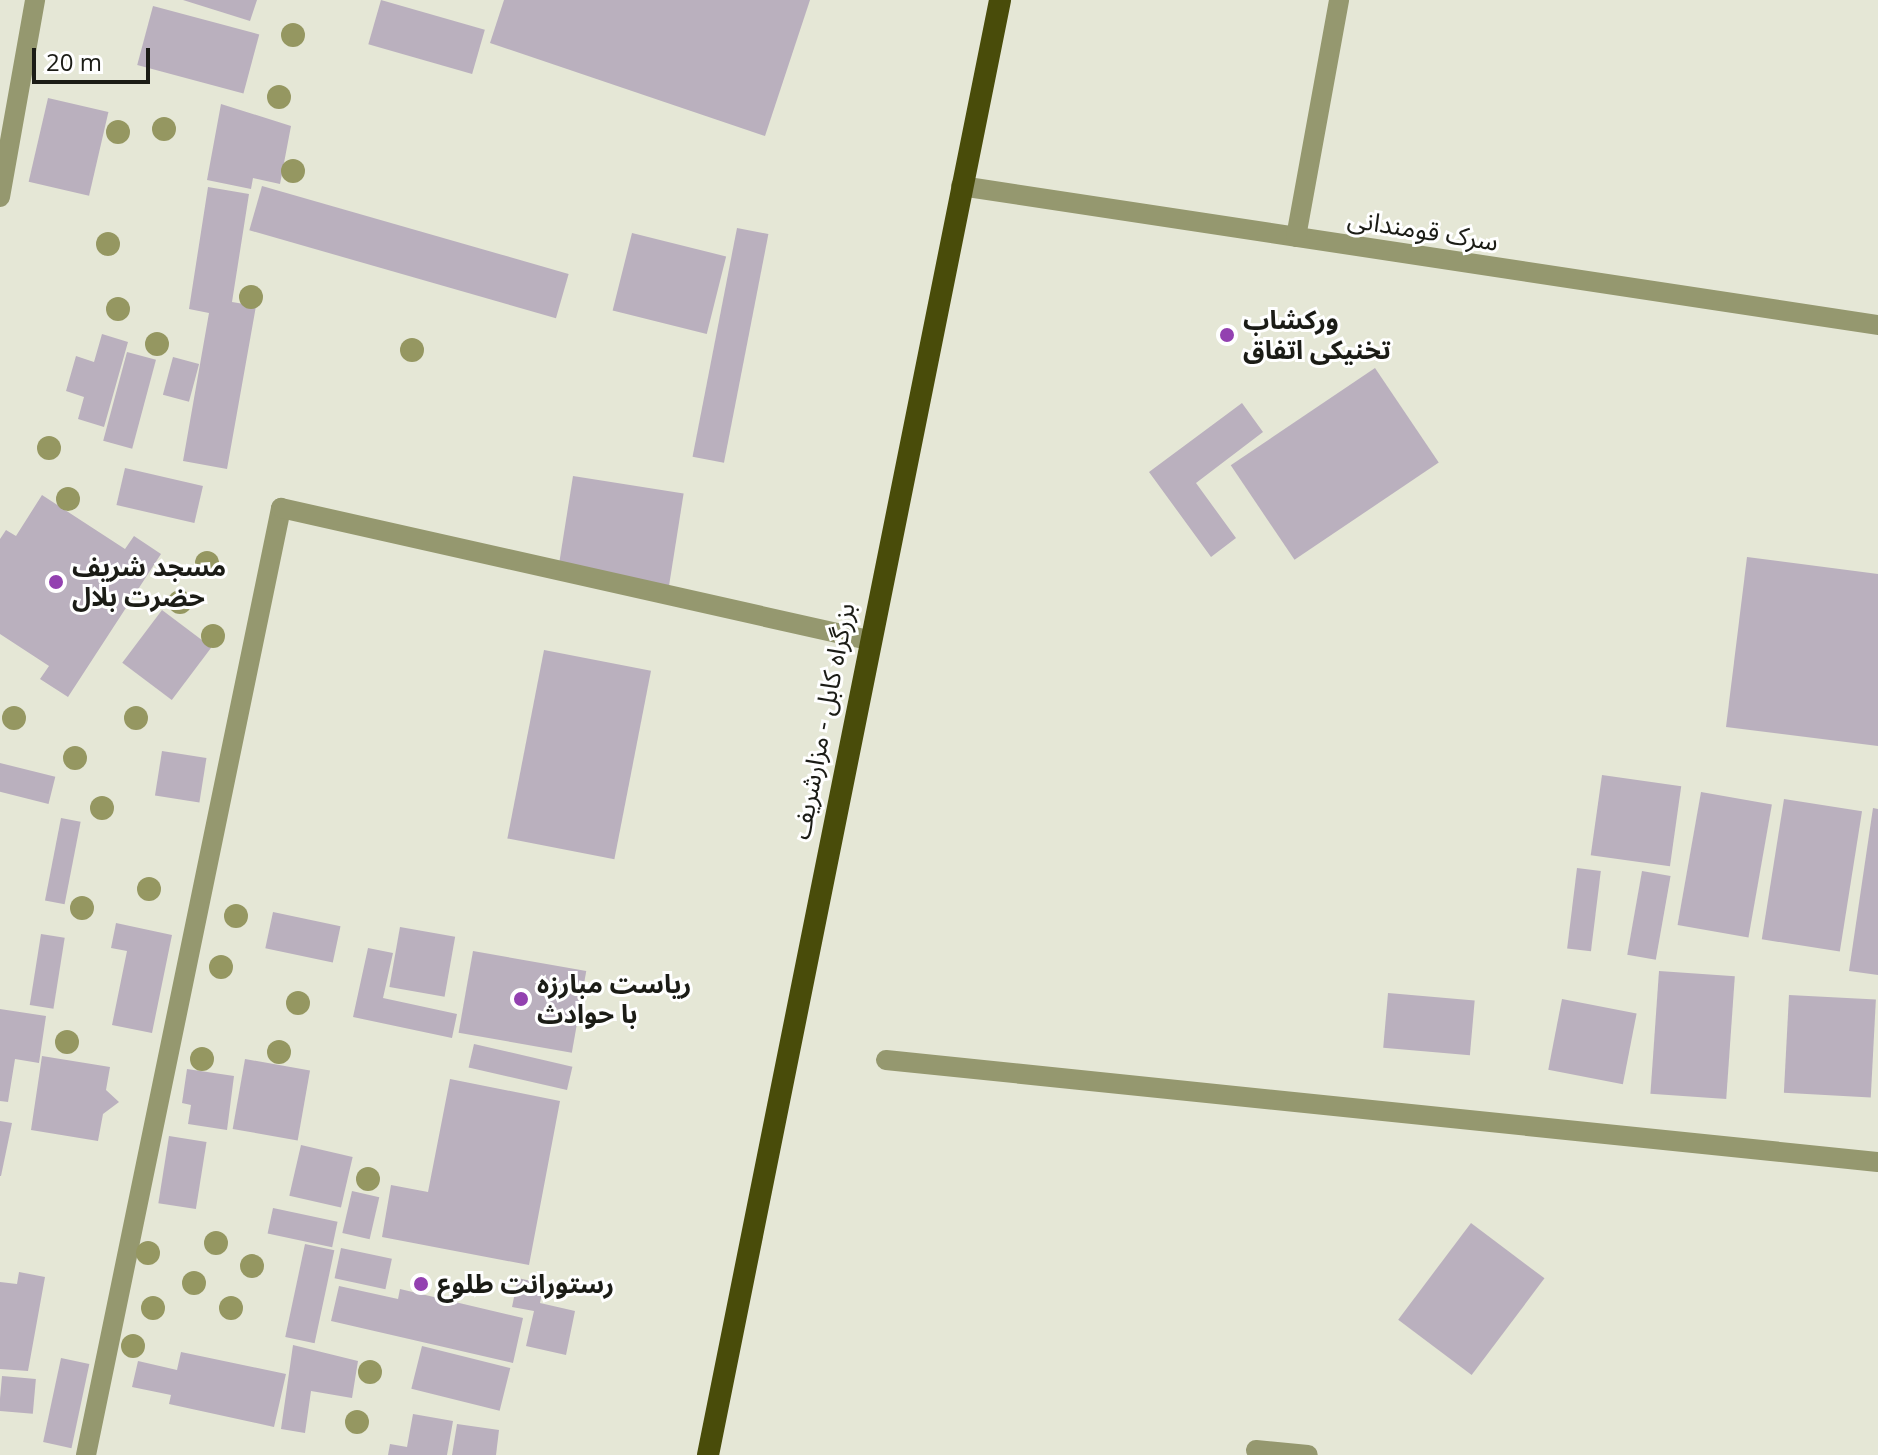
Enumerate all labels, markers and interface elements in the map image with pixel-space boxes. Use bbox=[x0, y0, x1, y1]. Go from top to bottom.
scale bar bbox=[36, 32, 154, 82]
text: 20 m bbox=[46, 45, 102, 78]
street label: سرک قومندانی bbox=[1346, 203, 1500, 257]
place label: ورکشاب تخنیکی اتفاق bbox=[1243, 304, 1391, 366]
marker: ورکشاب تخنیکی اتفاق bbox=[1218, 326, 1236, 344]
place label: مسجد شریف حضرت بلال bbox=[72, 551, 226, 612]
marker: مسجد شریف حضرت بلال bbox=[47, 573, 65, 591]
street label: بزرگراه کابل - مزارشریف bbox=[785, 600, 861, 842]
place label: ریاست مبارزه با حوادث bbox=[537, 968, 691, 1030]
marker: ریاست مبارزه با حوادث bbox=[512, 990, 530, 1008]
place label: رستورانت طلوع bbox=[437, 1268, 614, 1300]
marker: رستورانت طلوع bbox=[412, 1275, 430, 1293]

